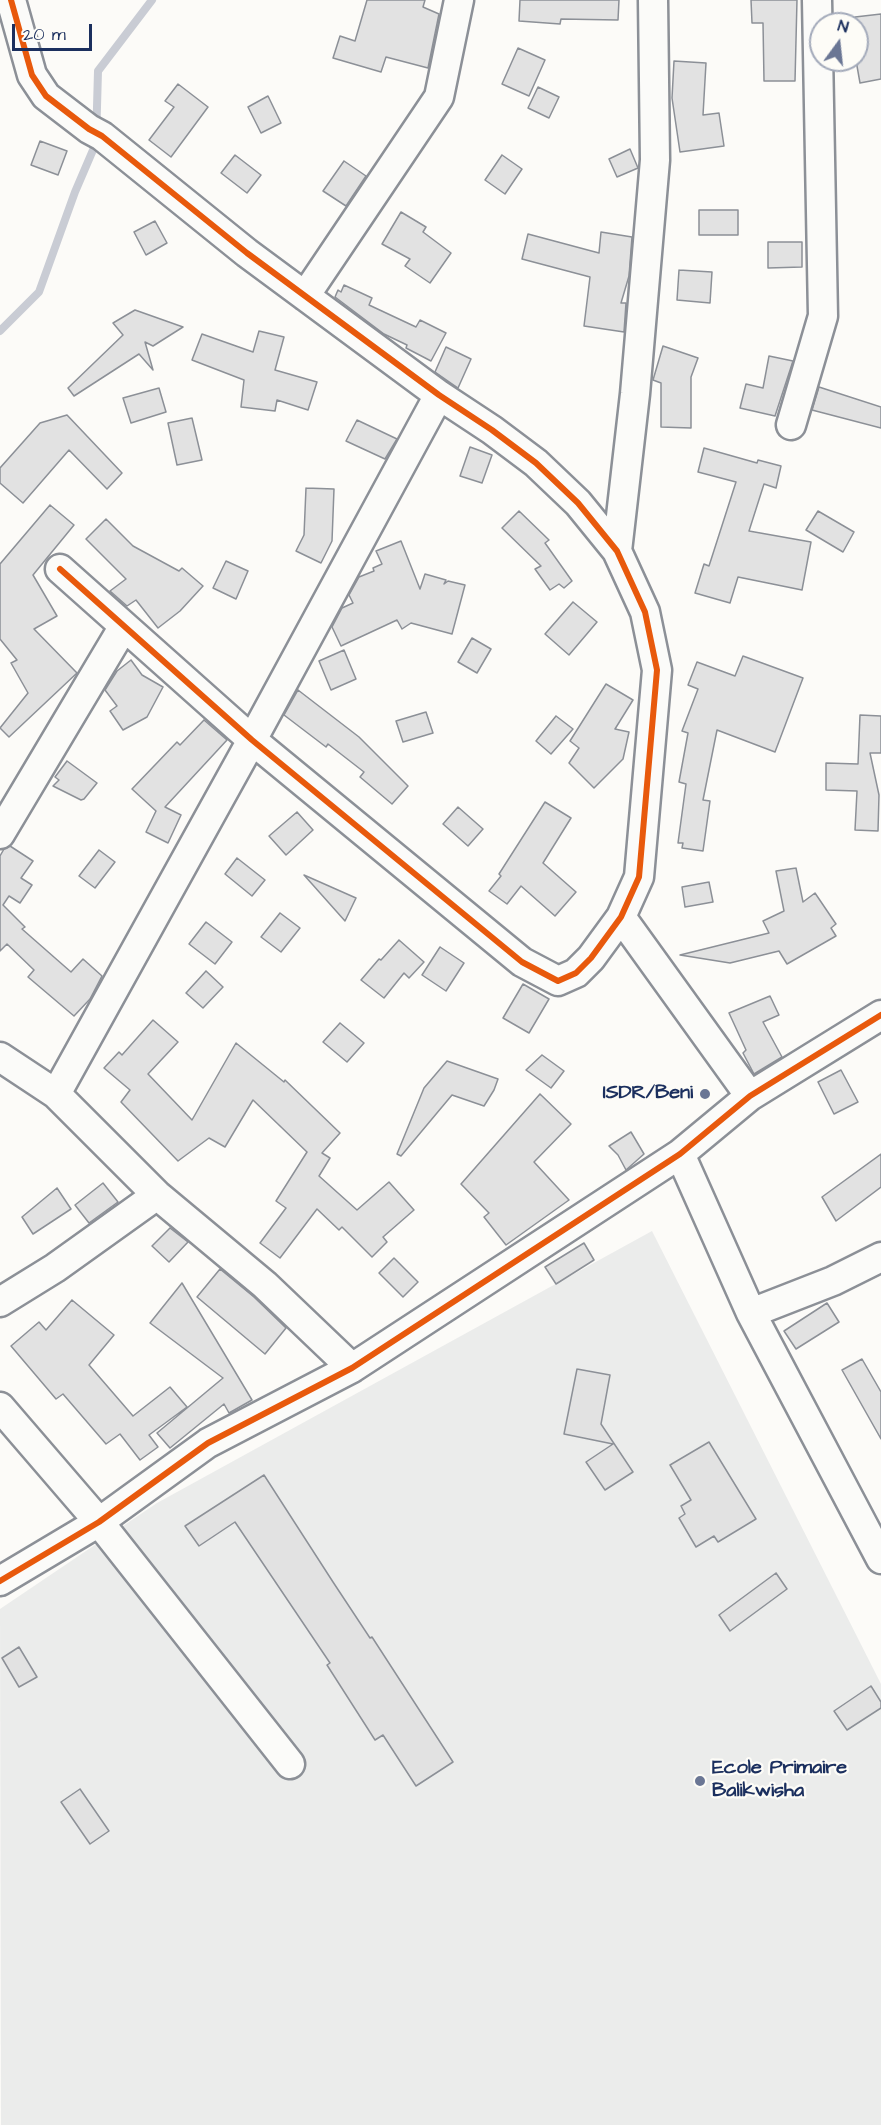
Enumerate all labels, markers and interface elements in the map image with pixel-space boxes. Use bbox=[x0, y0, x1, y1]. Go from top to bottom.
scale bar bbox=[15, 12, 94, 50]
north arrow bbox=[809, 12, 869, 72]
text: N bbox=[835, 15, 851, 38]
text: 20 m bbox=[23, 22, 66, 47]
place label: ISDR/Beni bbox=[603, 1082, 693, 1106]
marker: ISDR/Beni bbox=[698, 1087, 712, 1101]
place label: Ecole Primaire Balikwisha bbox=[712, 1757, 847, 1804]
marker: Ecole Primaire Balikwisha bbox=[693, 1774, 707, 1788]

